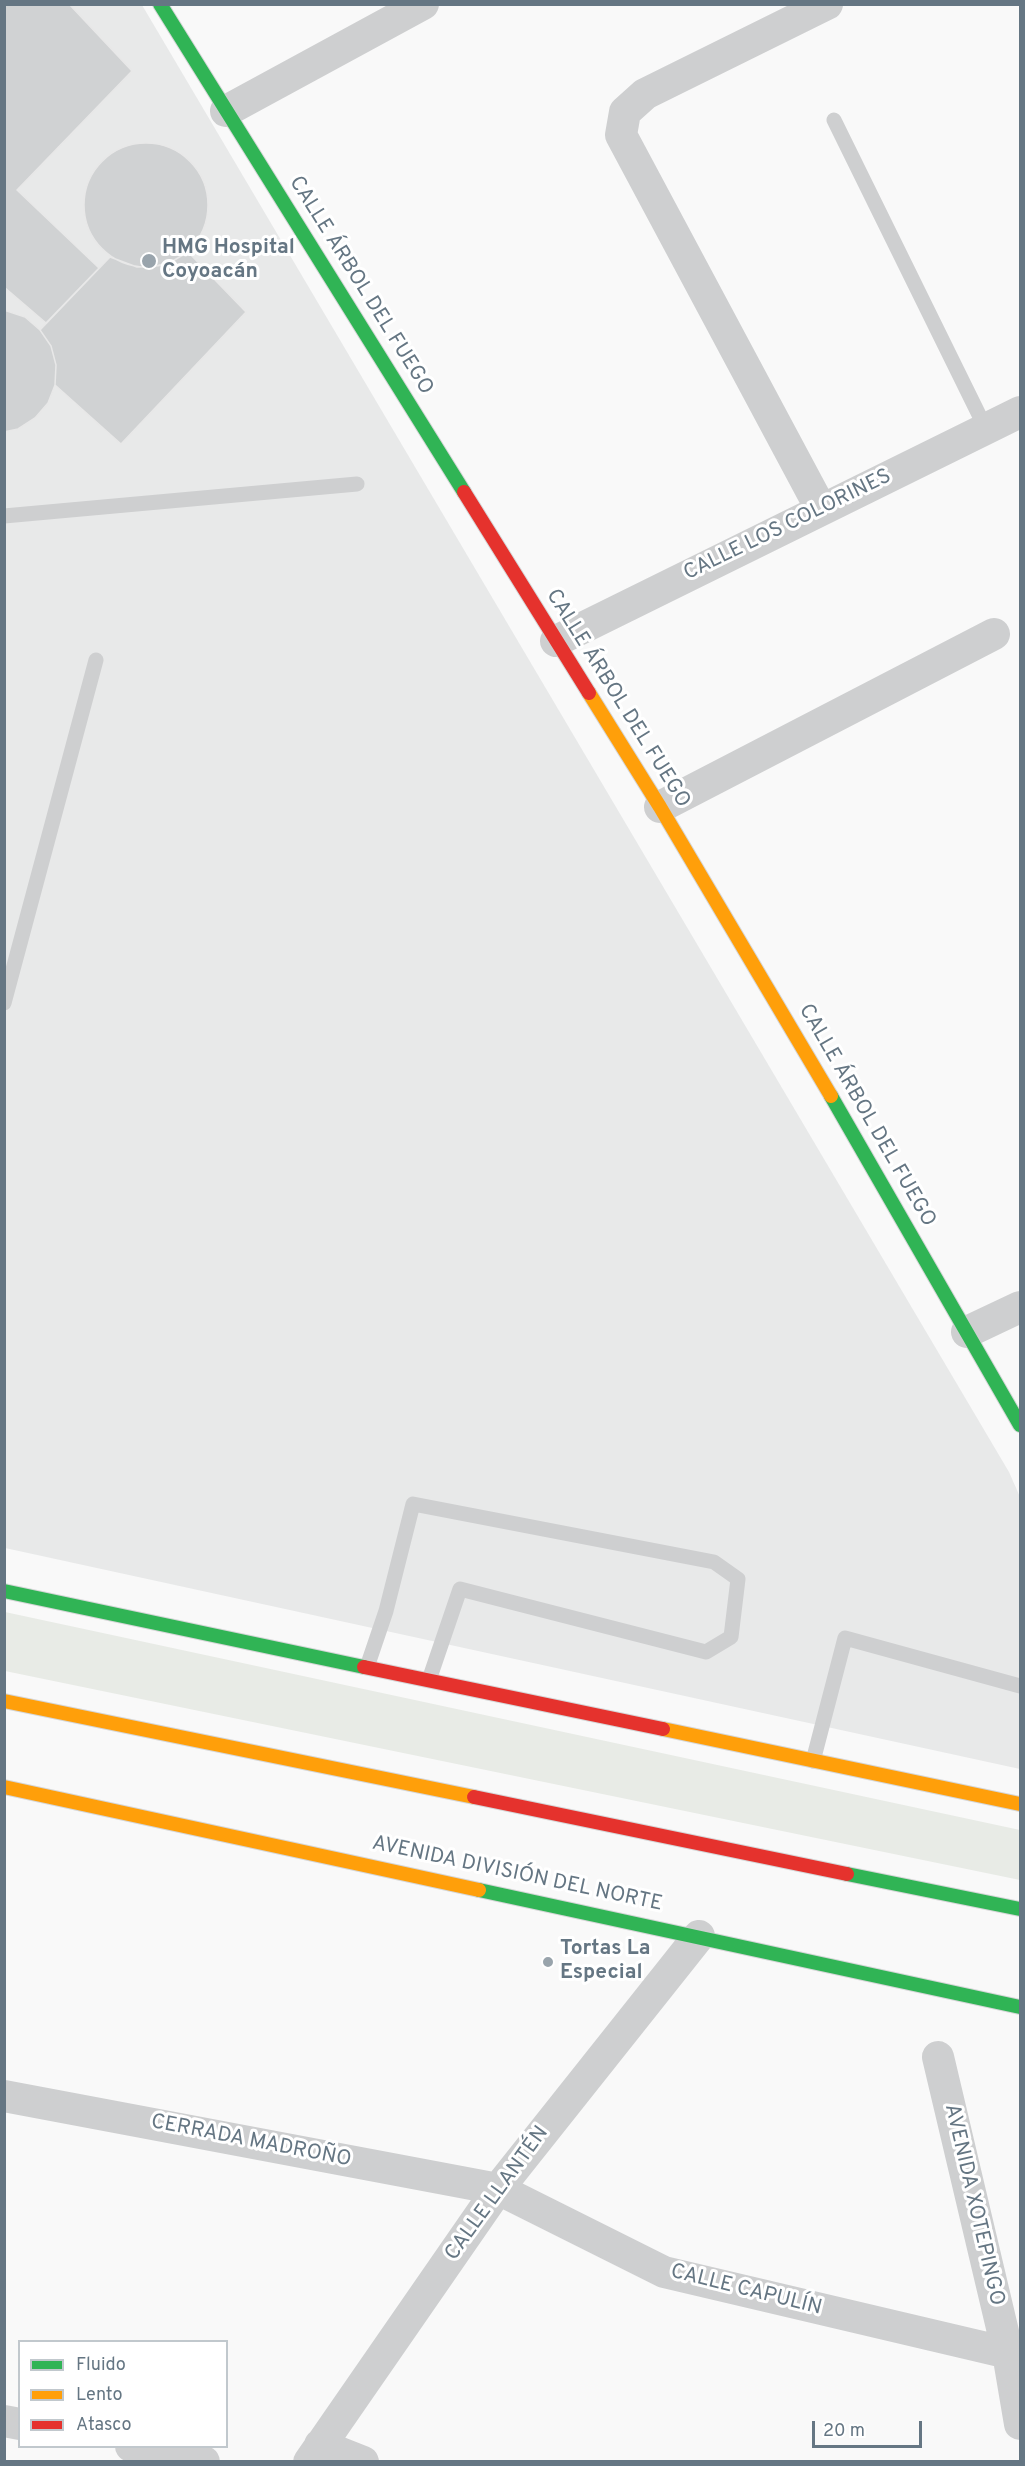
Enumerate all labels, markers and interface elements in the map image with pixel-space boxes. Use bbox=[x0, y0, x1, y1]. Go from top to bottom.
street label: CALLE ÁRBOL DEL FUEGO bbox=[282, 172, 438, 400]
place label: HMG Hospital Coyoacán bbox=[162, 236, 295, 286]
marker: HMG Hospital Coyoacán bbox=[140, 252, 158, 270]
street label: CALLE LOS COLORINES bbox=[680, 465, 896, 587]
street label: CALLE ÁRBOL DEL FUEGO bbox=[539, 585, 695, 813]
street label: CALLE ÁRBOL DEL FUEGO bbox=[792, 1000, 940, 1232]
street label: AVENIDA DIVISIÓN DEL NORTE bbox=[369, 1832, 665, 1918]
place label: Tortas La Especial bbox=[560, 1937, 650, 1987]
marker: Tortas La Especial bbox=[541, 1955, 555, 1969]
street label: AVENIDA XOTEPINGO bbox=[938, 2102, 1008, 2308]
street label: CERRADA MADROÑO bbox=[149, 2110, 353, 2174]
street label: CALLE LLANTÉN bbox=[441, 2122, 555, 2266]
street label: CALLE CAPULÍN bbox=[668, 2260, 824, 2322]
legend bbox=[18, 2340, 228, 2448]
text: Fluido bbox=[76, 2354, 126, 2377]
text: Lento bbox=[76, 2384, 122, 2407]
scale bar bbox=[815, 2409, 924, 2447]
text: Atasco bbox=[76, 2414, 132, 2437]
text: 20 m bbox=[823, 2420, 865, 2443]

